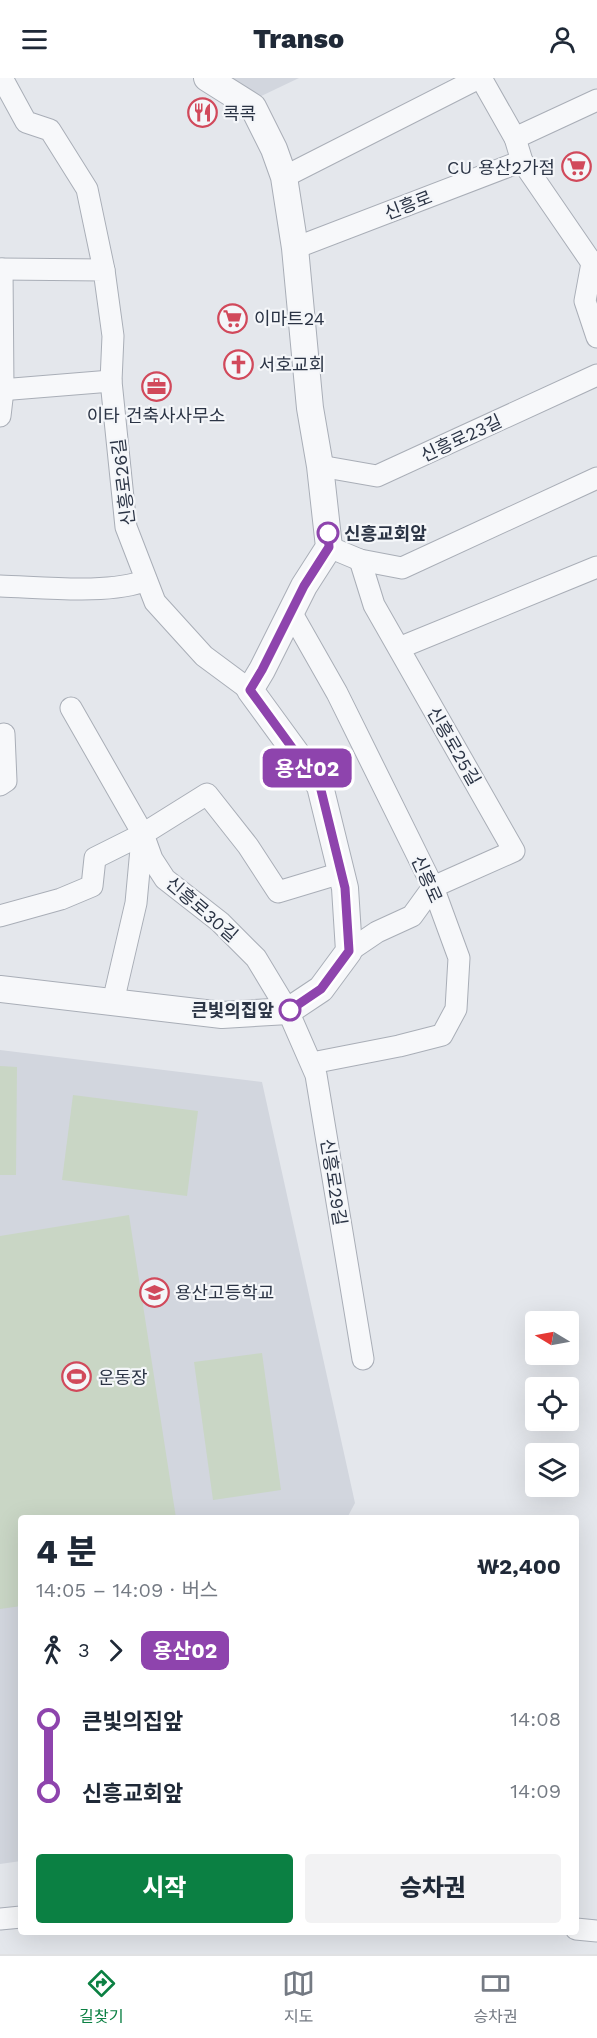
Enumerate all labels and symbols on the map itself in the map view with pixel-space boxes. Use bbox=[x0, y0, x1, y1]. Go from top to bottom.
restaurant icon: 콕콕 bbox=[186, 97, 218, 129]
place label: 콕콕 bbox=[223, 103, 256, 124]
supermarket icon: CU 용산2가점 bbox=[560, 151, 592, 183]
place label: CU 용산2가점 bbox=[447, 157, 555, 178]
street label: 신흥로 bbox=[381, 186, 435, 224]
supermarket icon: 이마트24 bbox=[217, 302, 249, 334]
place label: 이마트24 bbox=[254, 308, 325, 329]
church icon: 서호교회 bbox=[222, 348, 254, 380]
place label: 서호교회 bbox=[259, 354, 325, 375]
office icon: 이타 건축사사무소 bbox=[140, 370, 172, 402]
place label: 이타 건축사사무소 bbox=[87, 405, 225, 426]
street label: 신흥로23길 bbox=[417, 410, 505, 466]
street label: 신흥로26길 bbox=[107, 437, 139, 527]
marker: 신흥교회앞 bbox=[317, 522, 339, 544]
place label: 신흥교회앞 bbox=[344, 523, 427, 544]
street label: 신흥로25길 bbox=[423, 703, 485, 789]
line badge: 용산02 bbox=[265, 748, 349, 788]
street label: 신흥로 bbox=[407, 852, 447, 906]
street label: 신흥로30길 bbox=[162, 872, 242, 946]
marker: 큰빛의집앞 bbox=[279, 999, 301, 1021]
place label: 큰빛의집앞 bbox=[191, 1000, 274, 1021]
street label: 신흥로29길 bbox=[317, 1137, 351, 1227]
school or university icon: 용산고등학교 bbox=[138, 1276, 170, 1308]
place label: 용산고등학교 bbox=[175, 1282, 274, 1303]
north arrow bbox=[525, 1311, 579, 1365]
sports icon: 운동장 bbox=[61, 1361, 93, 1393]
place label: 운동장 bbox=[98, 1367, 148, 1388]

